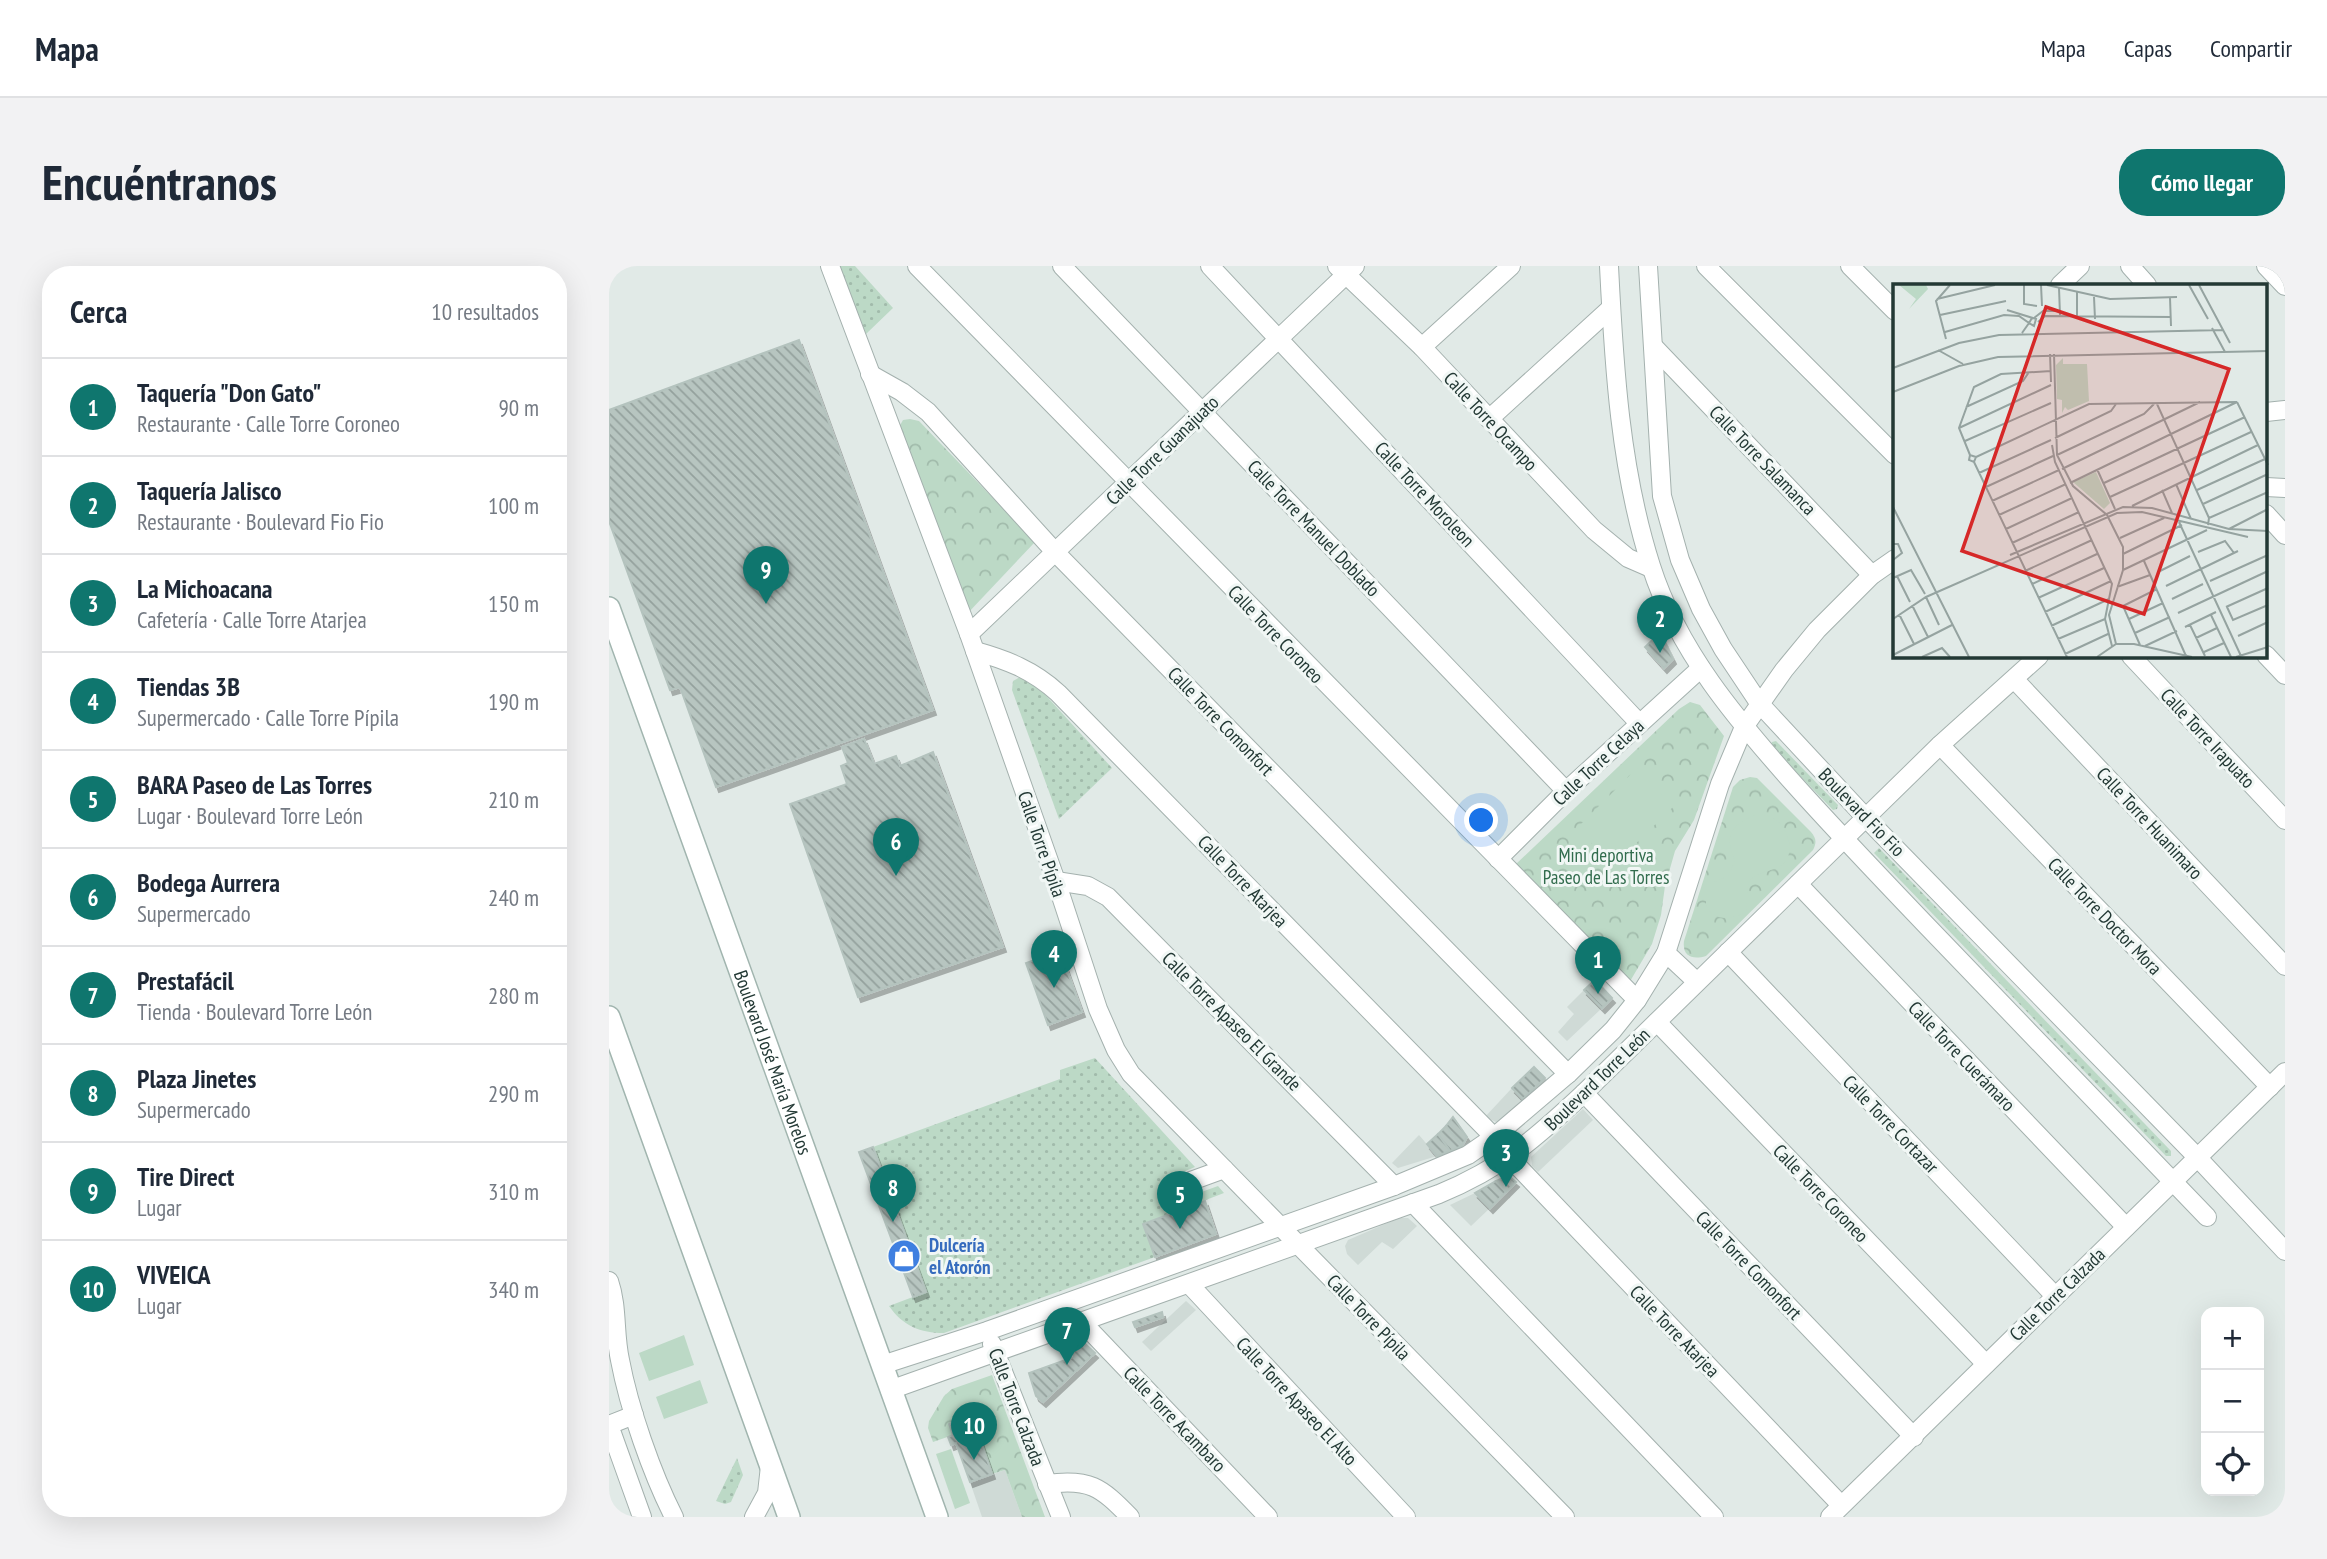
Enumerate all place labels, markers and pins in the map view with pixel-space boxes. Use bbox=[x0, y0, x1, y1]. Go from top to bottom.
pin: 9 bbox=[743, 546, 789, 604]
pin: 2 bbox=[1637, 595, 1683, 653]
pin: 6 bbox=[873, 818, 919, 876]
pin: 4 bbox=[1031, 930, 1077, 988]
pin: 1 bbox=[1575, 936, 1621, 994]
pin: 3 bbox=[1483, 1129, 1529, 1187]
pin: 8 bbox=[870, 1164, 916, 1222]
pin: 5 bbox=[1157, 1171, 1203, 1229]
place label: Dulcería el Atorón bbox=[929, 1233, 991, 1279]
shop icon: Dulcería el Atorón bbox=[885, 1237, 923, 1275]
pin: 7 bbox=[1044, 1307, 1090, 1365]
pin: 10 bbox=[951, 1402, 997, 1460]

